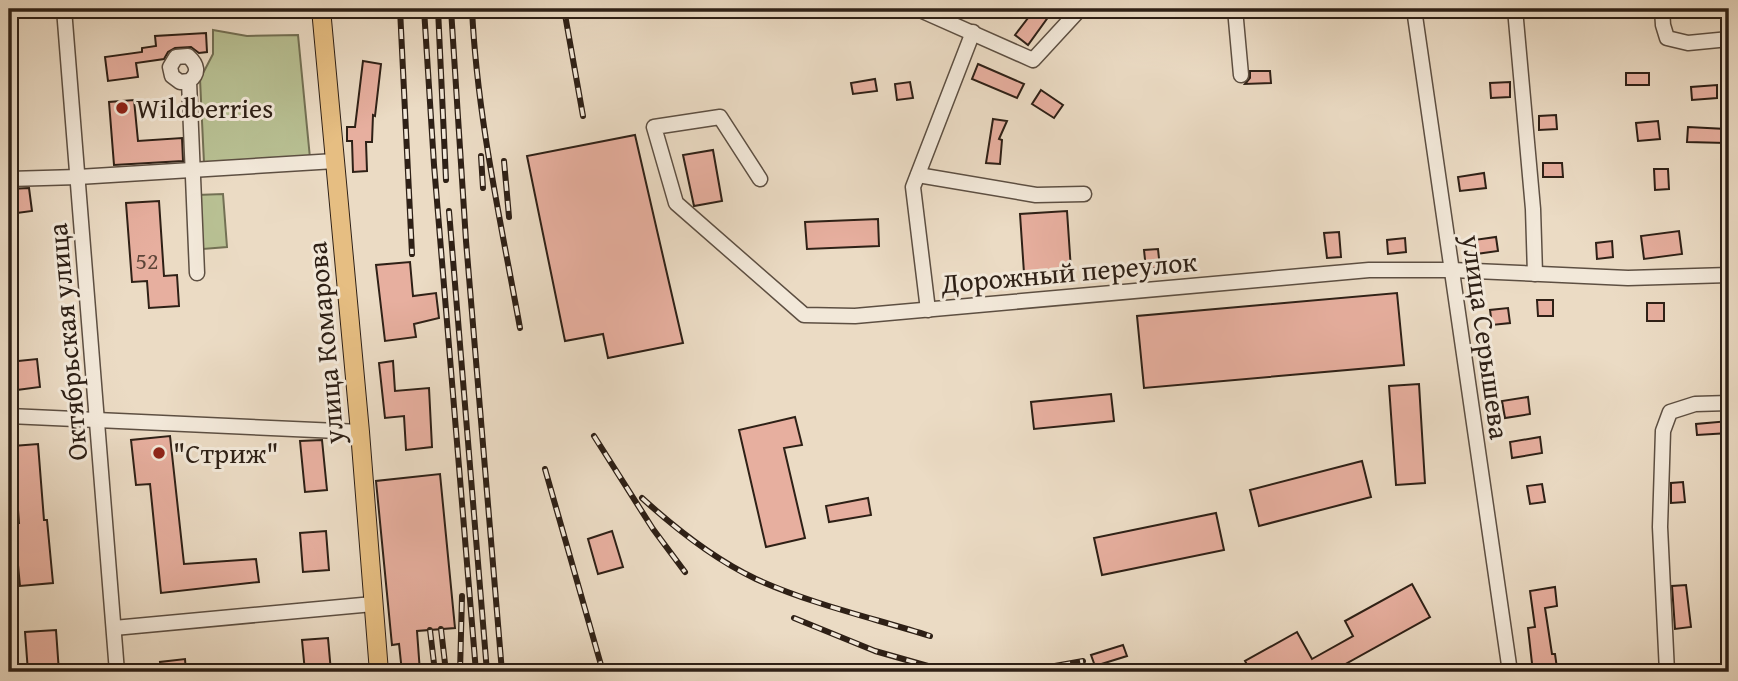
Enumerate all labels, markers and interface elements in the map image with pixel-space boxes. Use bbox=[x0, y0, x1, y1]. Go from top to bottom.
place label: Wildberries bbox=[136, 87, 273, 128]
marker: Wildberries bbox=[114, 100, 130, 116]
street label: Октябрьская улица bbox=[36, 221, 97, 463]
street label: улица Серышева bbox=[1452, 231, 1521, 443]
street label: улица Комарова bbox=[295, 240, 354, 447]
street label: Дорожный переулок bbox=[938, 240, 1199, 303]
house number: 52 bbox=[135, 243, 159, 278]
place label: "Стриж" bbox=[173, 432, 279, 473]
marker: "Стриж" bbox=[151, 445, 167, 461]

